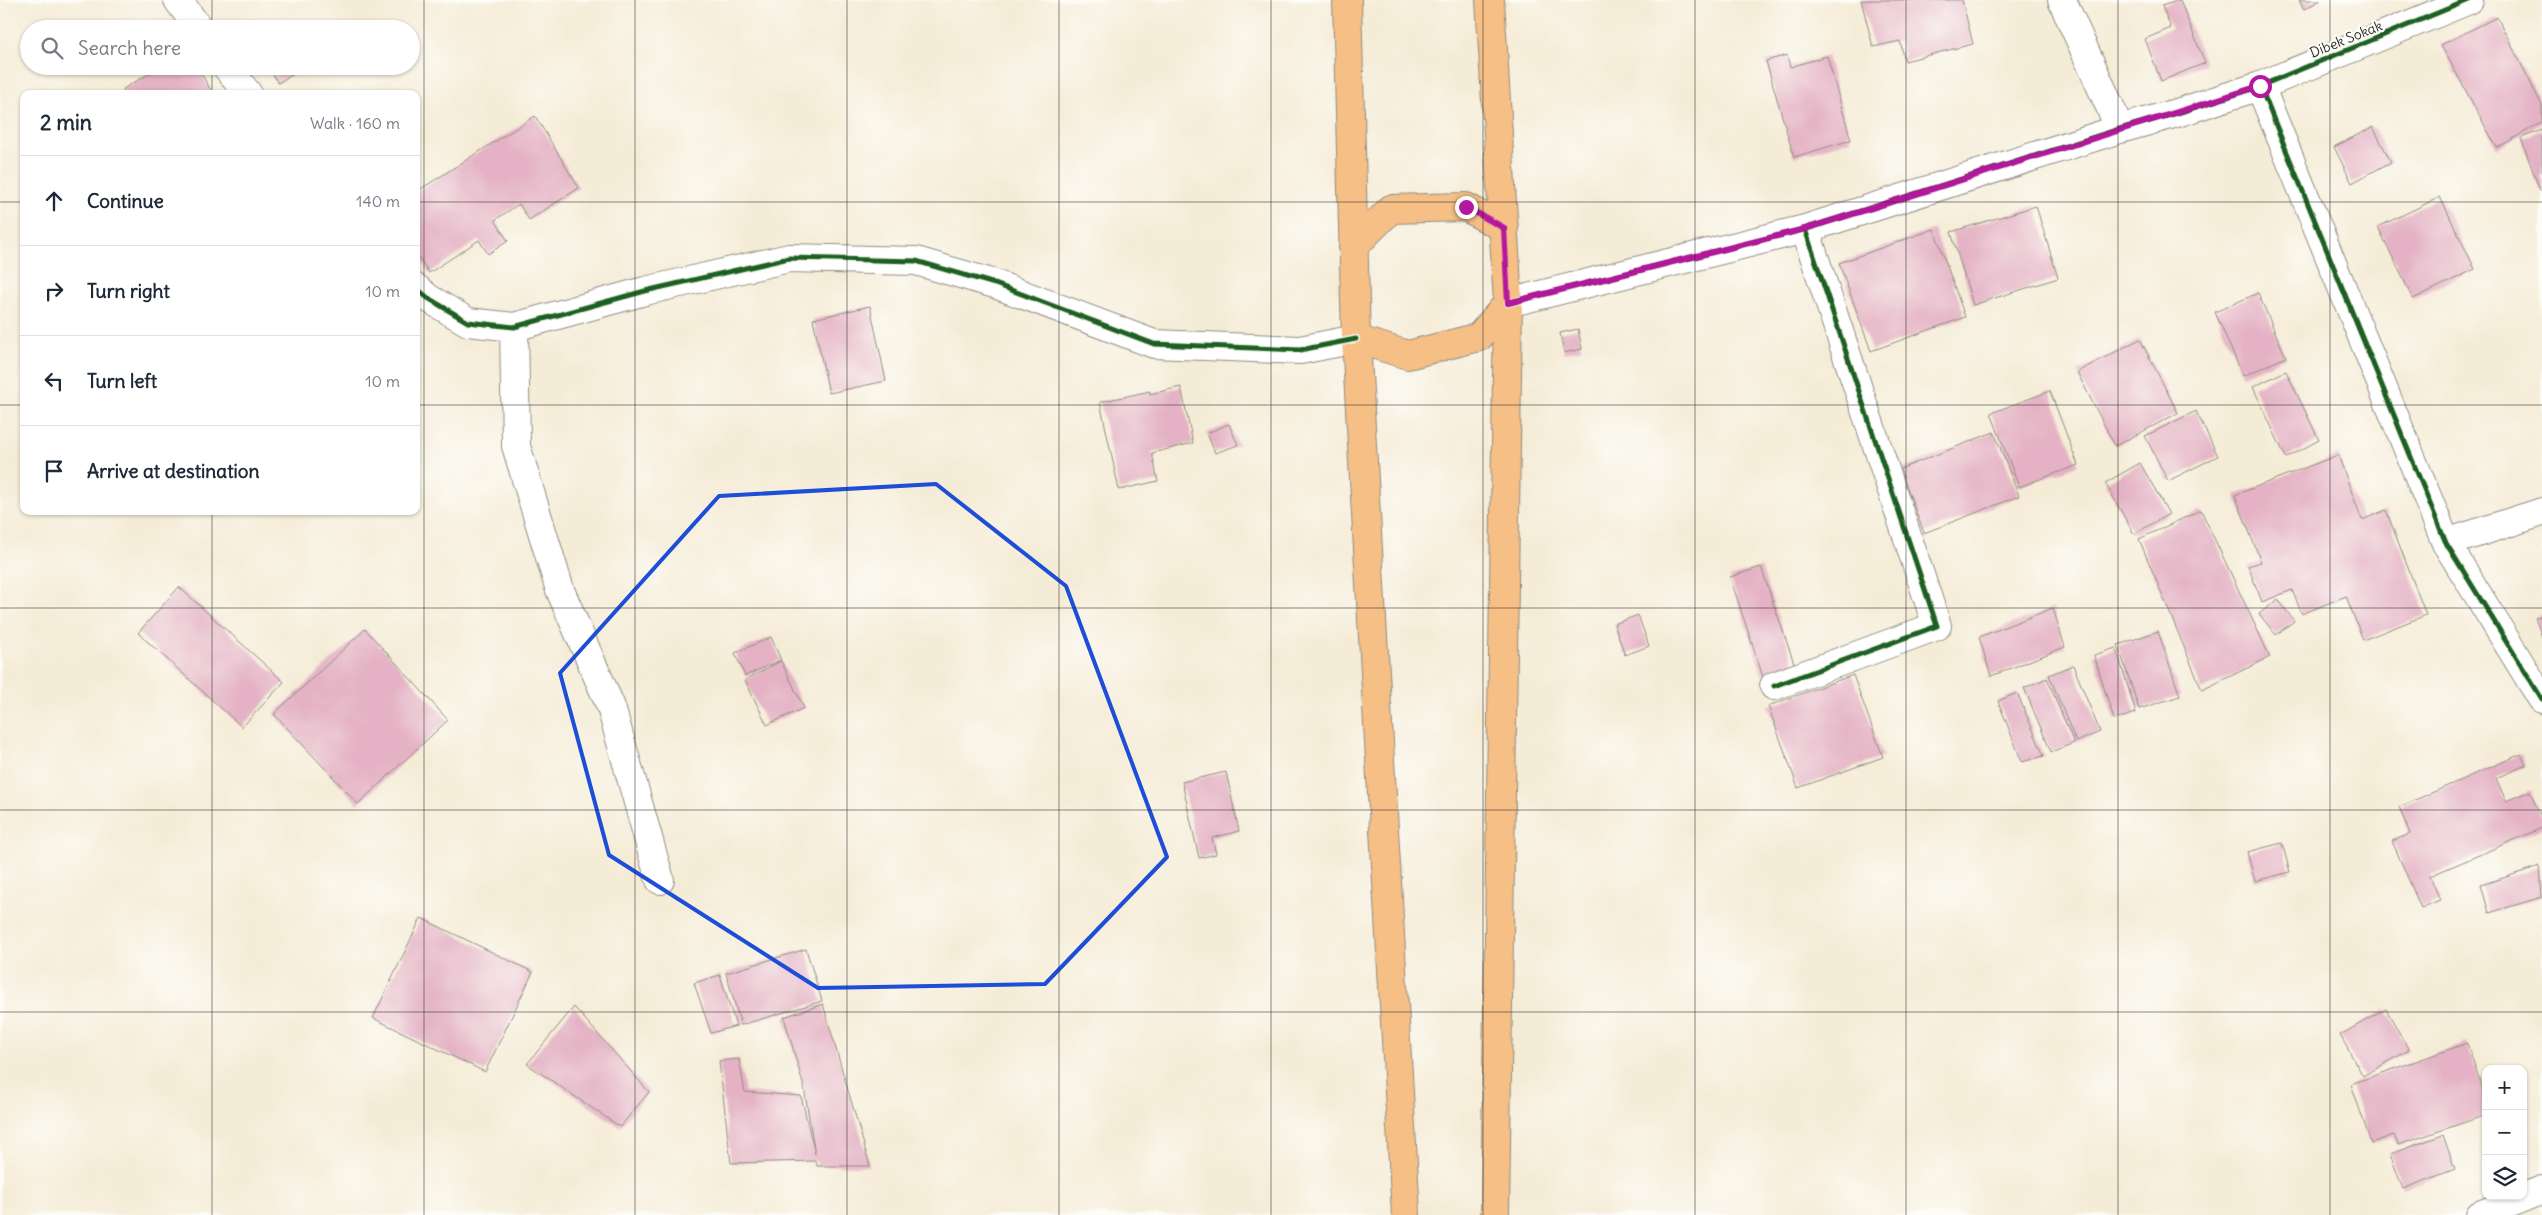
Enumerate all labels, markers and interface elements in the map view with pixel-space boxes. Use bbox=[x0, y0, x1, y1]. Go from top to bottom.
street label: Dibek Sokak bbox=[2307, 16, 2385, 62]
search box bbox=[20, 20, 420, 75]
icon: search bbox=[38, 34, 66, 62]
text: Search here bbox=[78, 36, 181, 60]
route start bbox=[2249, 75, 2272, 98]
text: 2 min bbox=[40, 109, 92, 136]
text: Walk · 160 m bbox=[310, 113, 400, 133]
icon: ahead bbox=[40, 187, 68, 215]
text: Continue bbox=[87, 189, 164, 213]
text: 140 m bbox=[356, 191, 400, 211]
route end bbox=[1455, 196, 1478, 219]
icon: right bbox=[40, 277, 68, 305]
text: Turn right bbox=[87, 279, 170, 303]
text: 10 m bbox=[365, 281, 400, 301]
icon: left bbox=[40, 367, 68, 395]
text: Turn left bbox=[87, 369, 157, 393]
text: 10 m bbox=[365, 371, 400, 391]
icon: arrive bbox=[40, 457, 68, 485]
text: Arrive at destination bbox=[87, 459, 260, 483]
map controls bbox=[2482, 1065, 2527, 1200]
button: + bbox=[2482, 1065, 2527, 1110]
button: − bbox=[2482, 1110, 2527, 1155]
button: layers bbox=[2482, 1155, 2527, 1200]

